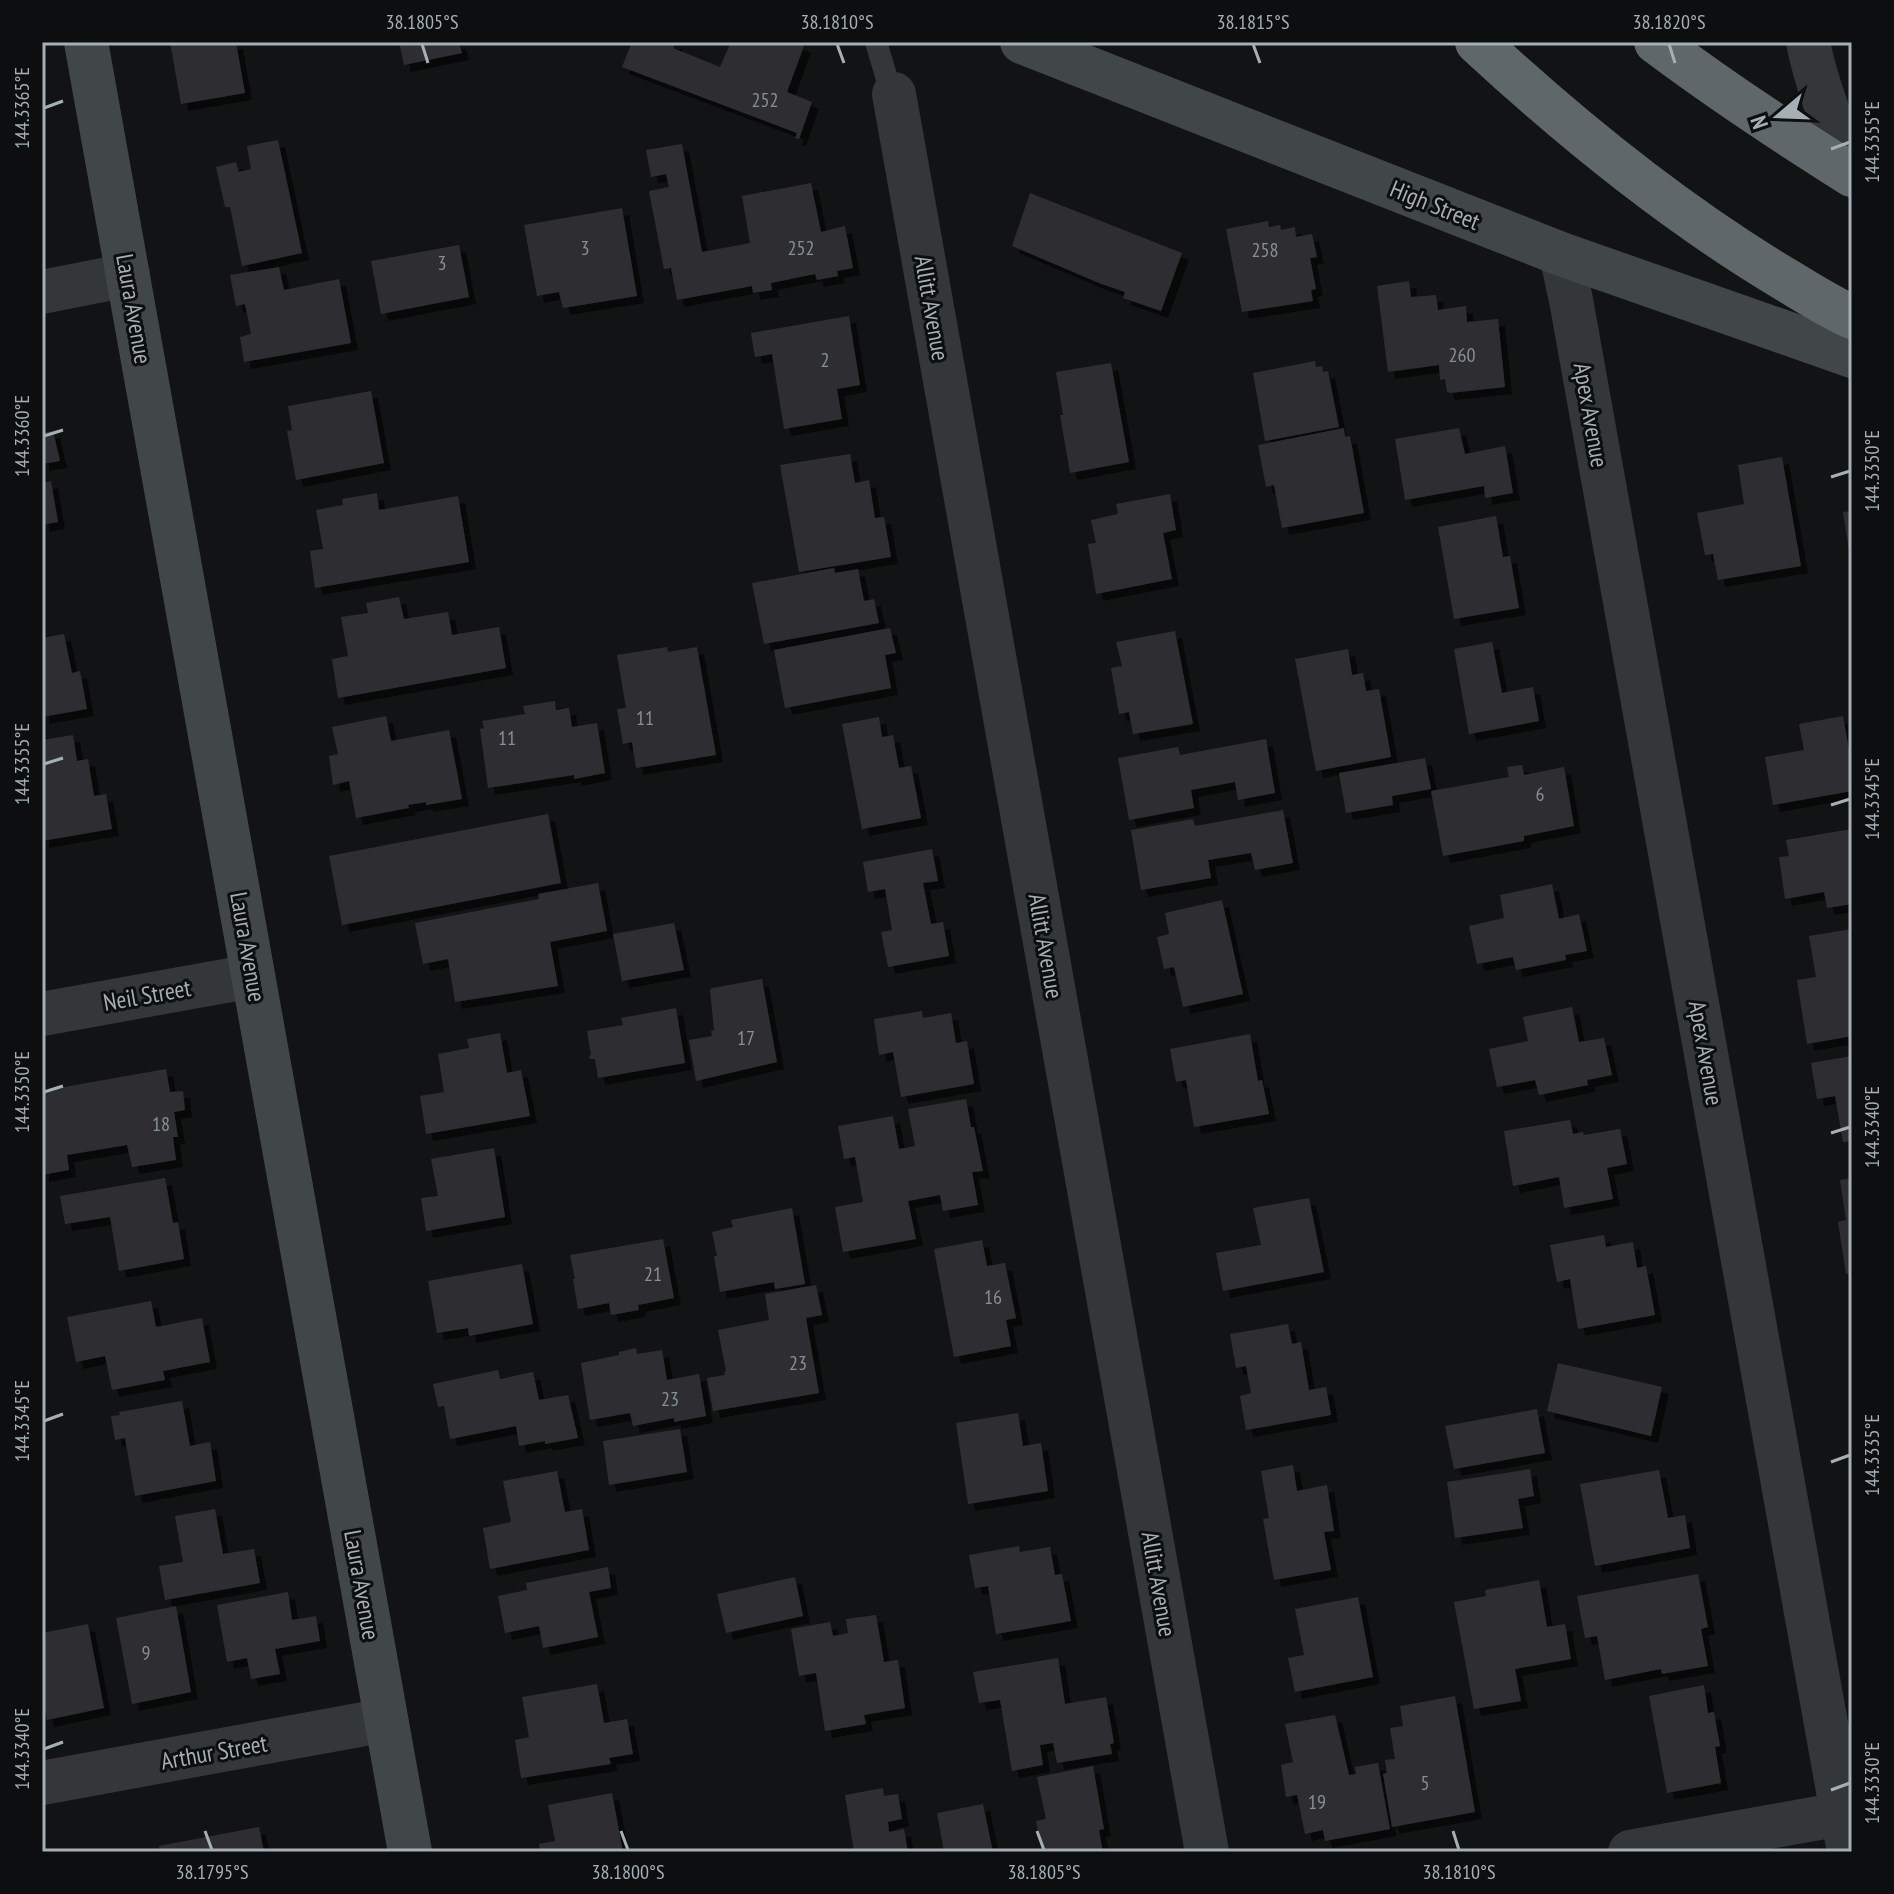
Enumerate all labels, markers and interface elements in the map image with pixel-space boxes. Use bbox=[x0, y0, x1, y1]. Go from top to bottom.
text: 38.1805°S bbox=[386, 9, 458, 35]
text: 38.1810°S bbox=[801, 9, 873, 35]
text: 38.1815°S bbox=[1217, 9, 1289, 35]
text: 38.1820°S bbox=[1633, 9, 1705, 35]
text: 144.3365°E bbox=[9, 67, 35, 149]
north arrow bbox=[1738, 76, 1818, 156]
house number: 252 bbox=[752, 87, 779, 113]
text: 144.3355°E bbox=[1859, 101, 1885, 183]
text: N bbox=[1744, 112, 1774, 133]
street label: High Street bbox=[1386, 173, 1485, 237]
house number: 3 bbox=[581, 235, 590, 261]
house number: 252 bbox=[788, 235, 815, 261]
house number: 258 bbox=[1252, 237, 1279, 263]
house number: 3 bbox=[438, 250, 447, 276]
street label: Laura Avenue bbox=[109, 252, 159, 366]
street label: Allitt Avenue bbox=[908, 253, 956, 363]
house number: 260 bbox=[1449, 342, 1476, 368]
house number: 2 bbox=[821, 347, 830, 373]
street label: Apex Avenue bbox=[1567, 360, 1615, 470]
text: 144.3360°E bbox=[9, 395, 35, 477]
text: 144.3350°E bbox=[1859, 430, 1885, 512]
house number: 11 bbox=[636, 705, 654, 731]
text: 144.3355°E bbox=[9, 723, 35, 805]
house number: 11 bbox=[498, 725, 516, 751]
text: 144.3345°E bbox=[1859, 758, 1885, 840]
house number: 6 bbox=[1536, 781, 1545, 807]
street label: Laura Avenue bbox=[223, 890, 273, 1004]
street label: Allitt Avenue bbox=[1022, 891, 1070, 1001]
street label: Neil Street bbox=[101, 972, 194, 1018]
street label: Apex Avenue bbox=[1682, 998, 1730, 1108]
house number: 17 bbox=[737, 1025, 755, 1051]
text: 144.3350°E bbox=[9, 1051, 35, 1133]
text: 144.3340°E bbox=[1859, 1086, 1885, 1168]
house number: 18 bbox=[152, 1111, 170, 1137]
house number: 21 bbox=[644, 1261, 662, 1287]
house number: 16 bbox=[984, 1284, 1002, 1310]
house number: 23 bbox=[789, 1350, 807, 1376]
text: 144.3345°E bbox=[9, 1380, 35, 1462]
house number: 23 bbox=[661, 1386, 679, 1412]
text: 144.3335°E bbox=[1859, 1414, 1885, 1496]
street label: Laura Avenue bbox=[337, 1528, 387, 1642]
street label: Allitt Avenue bbox=[1135, 1529, 1183, 1639]
house number: 9 bbox=[142, 1640, 151, 1666]
text: 144.3340°E bbox=[9, 1708, 35, 1790]
street label: Arthur Street bbox=[158, 1727, 270, 1777]
text: 144.3330°E bbox=[1859, 1742, 1885, 1824]
house number: 5 bbox=[1421, 1770, 1430, 1796]
house number: 19 bbox=[1308, 1789, 1326, 1815]
text: 38.1795°S bbox=[176, 1859, 248, 1885]
text: 38.1800°S bbox=[592, 1859, 664, 1885]
text: 38.1805°S bbox=[1008, 1859, 1080, 1885]
text: 38.1810°S bbox=[1423, 1859, 1495, 1885]

